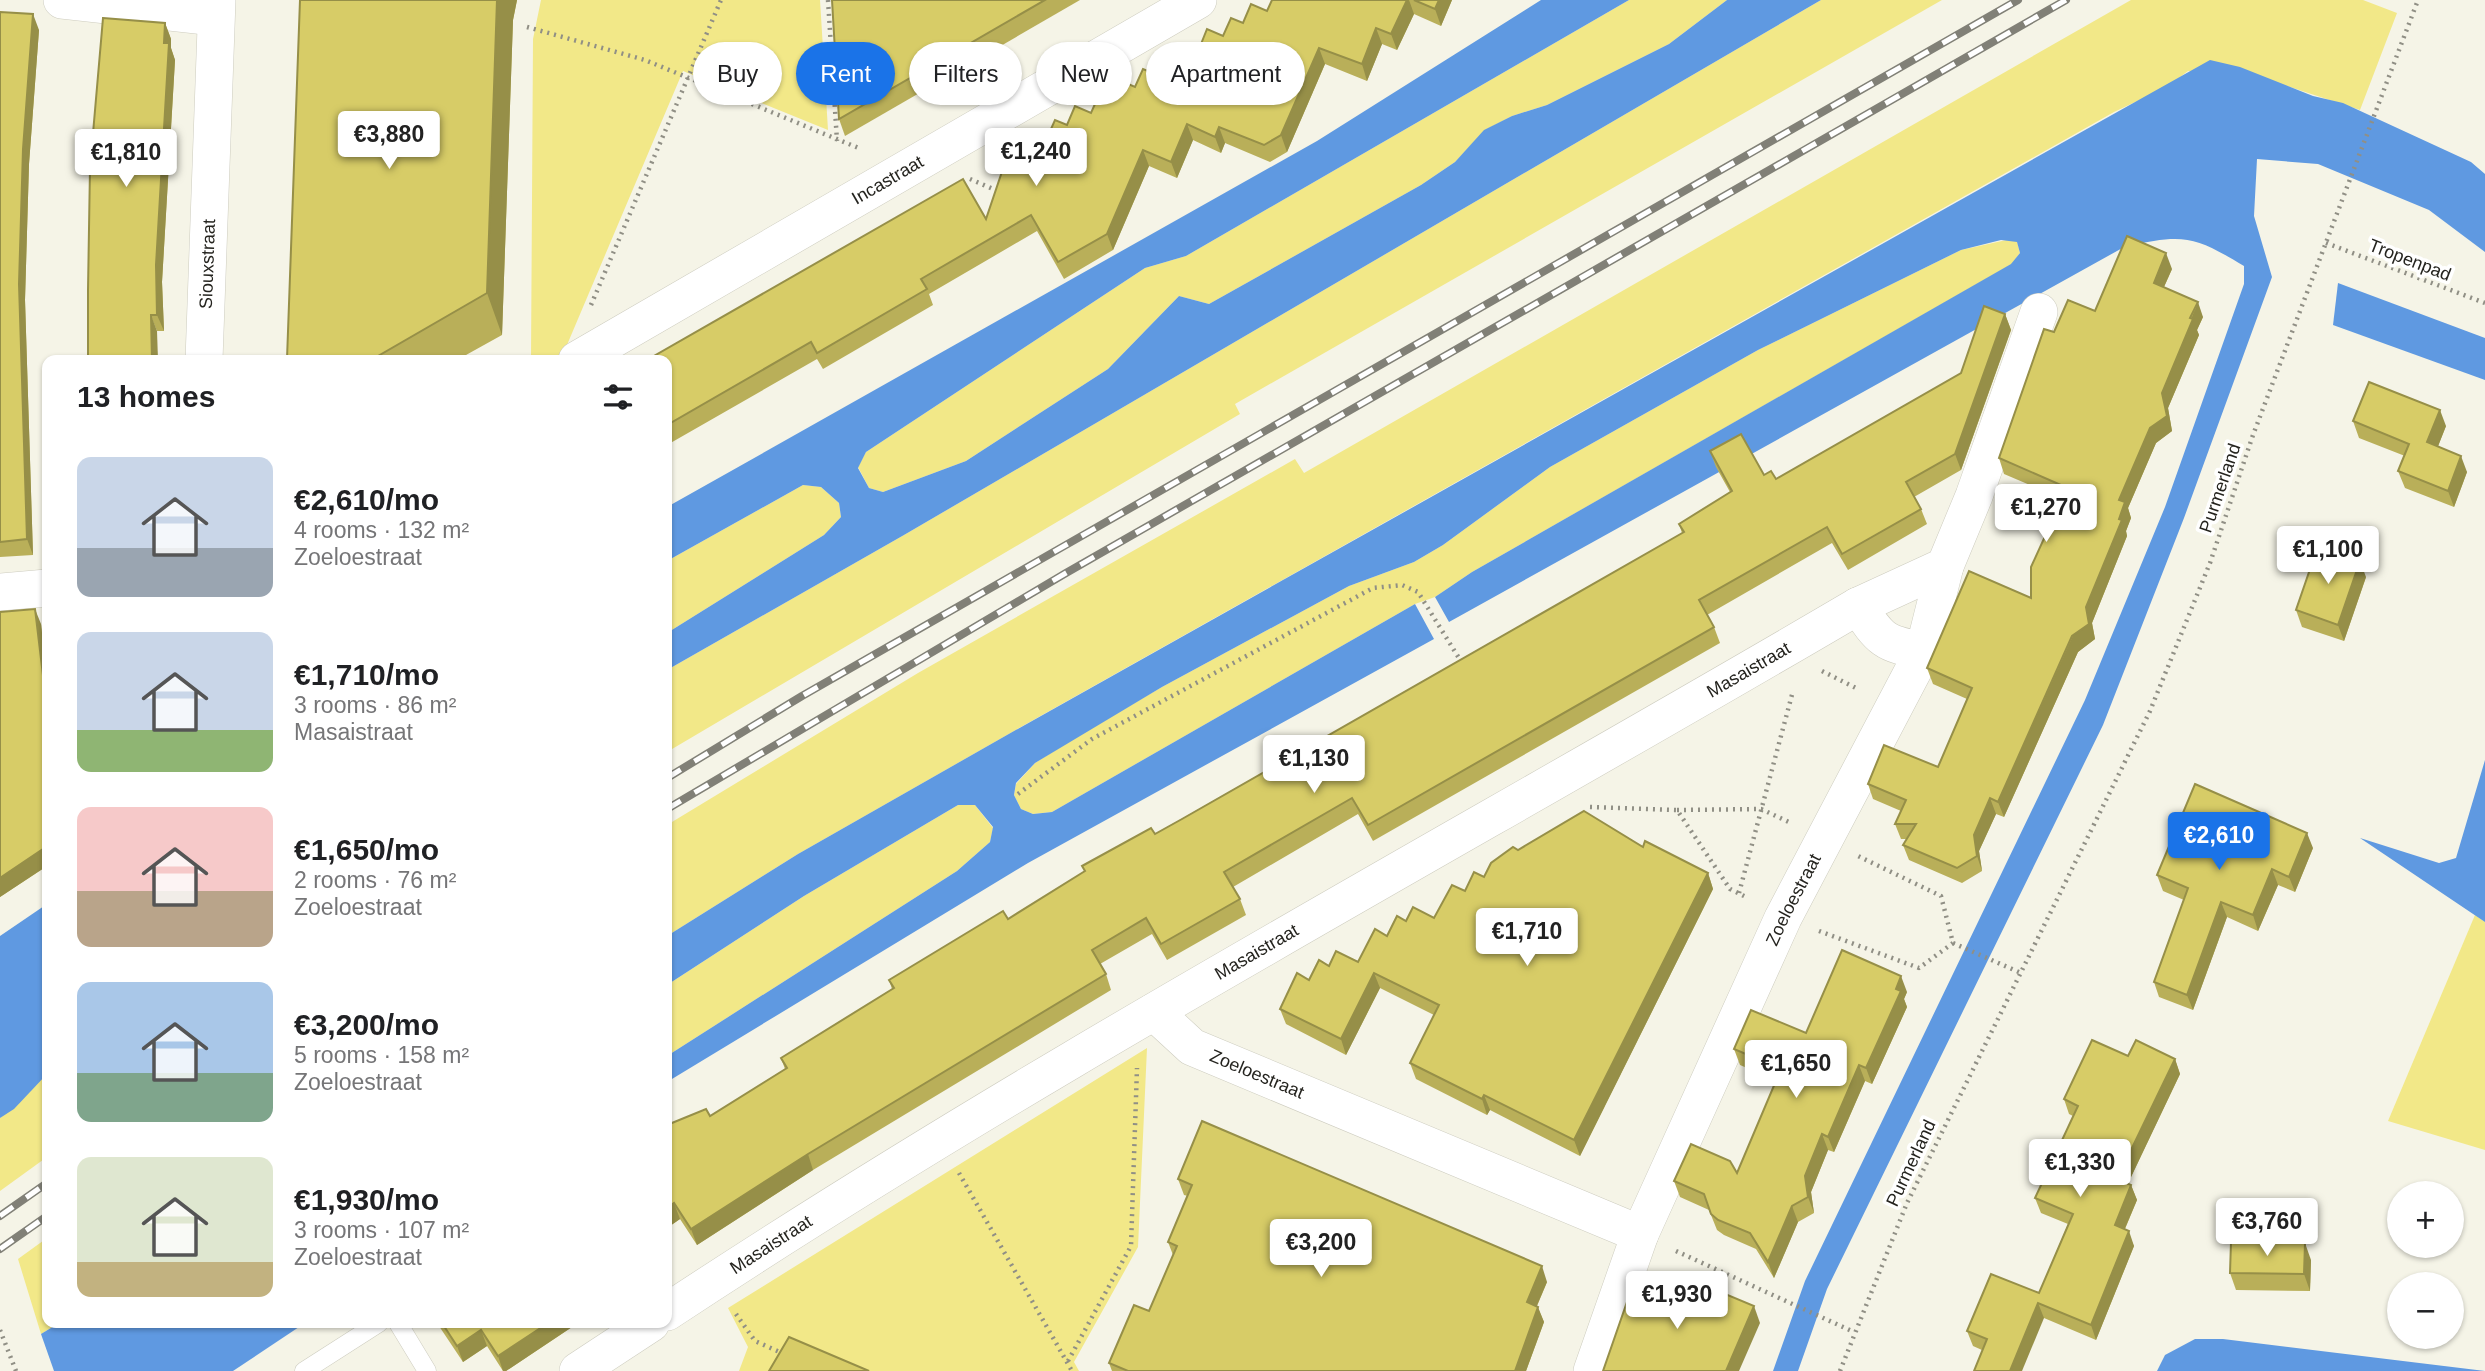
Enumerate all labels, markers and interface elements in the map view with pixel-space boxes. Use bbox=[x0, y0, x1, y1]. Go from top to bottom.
chip: Buy bbox=[693, 42, 782, 105]
chip: Rent bbox=[796, 42, 895, 105]
chip: Filters bbox=[909, 42, 1022, 105]
chip: New bbox=[1036, 42, 1132, 105]
chip: Apartment bbox=[1146, 42, 1305, 105]
pin: €3,880 bbox=[332, 111, 446, 171]
text: €3,880 bbox=[354, 121, 424, 147]
pin: €1,240 bbox=[979, 128, 1093, 188]
pin: €1,810 bbox=[69, 130, 183, 189]
text: €1,240 bbox=[1001, 138, 1071, 164]
text: €1,810 bbox=[91, 139, 161, 165]
street label: Incastraat bbox=[848, 151, 927, 208]
street label: Siouxstraat bbox=[196, 219, 219, 309]
street label: Tropenpad bbox=[2366, 235, 2454, 285]
icon: filters bbox=[599, 378, 637, 416]
text: 13 homes bbox=[77, 380, 215, 413]
street label: Purmerland bbox=[2195, 441, 2245, 535]
text: €2,610/mo bbox=[294, 483, 439, 516]
pin: €1,270 bbox=[1989, 484, 2103, 544]
icon: home bbox=[133, 485, 217, 569]
text: €1,270 bbox=[2011, 494, 2081, 520]
text: 4 rooms · 132 m² bbox=[294, 517, 469, 543]
pin: €1,100 bbox=[2271, 526, 2385, 586]
text: €1,100 bbox=[2293, 536, 2363, 562]
text: Zoeloestraat bbox=[294, 544, 422, 570]
street label: Masaistraat bbox=[1703, 638, 1794, 702]
text: €1,710/mo bbox=[294, 658, 439, 691]
icon: home bbox=[133, 660, 217, 744]
text: 3 rooms · 86 m² bbox=[294, 692, 456, 718]
text: Masaistraat bbox=[294, 719, 413, 745]
pin: €1,130 bbox=[1257, 736, 1371, 795]
text: €1,130 bbox=[1279, 745, 1349, 771]
pin: €2,610 bbox=[2162, 812, 2276, 872]
text: €2,610 bbox=[2184, 822, 2254, 848]
text: €1,650/mo bbox=[294, 833, 439, 866]
icon: home bbox=[133, 835, 217, 919]
street label: Zoeloestraat bbox=[1762, 850, 1825, 949]
text: 2 rooms · 76 m² bbox=[294, 867, 456, 893]
text: Zoeloestraat bbox=[294, 894, 422, 920]
pin: €1,710 bbox=[1470, 908, 1584, 968]
text: €1,710 bbox=[1492, 918, 1562, 944]
street label: Masaistraat bbox=[1211, 920, 1302, 984]
text: €3,200/mo bbox=[294, 1008, 439, 1041]
icon: home bbox=[133, 1010, 217, 1094]
pin: €1,650 bbox=[1739, 1040, 1853, 1100]
text: 5 rooms · 158 m² bbox=[294, 1042, 469, 1068]
street label: Zoeloestraat bbox=[1207, 1046, 1307, 1103]
text: €1,650 bbox=[1761, 1050, 1831, 1076]
text: Zoeloestraat bbox=[294, 1069, 422, 1095]
street label: Purmerland bbox=[1882, 1117, 1940, 1209]
pin: €1,330 bbox=[2023, 1140, 2137, 1199]
text: €1,330 bbox=[2045, 1149, 2115, 1175]
map controls bbox=[2387, 1181, 2464, 1349]
button: + bbox=[2387, 1181, 2464, 1258]
text: €1,930/mo bbox=[294, 1183, 439, 1216]
icon: home bbox=[133, 1185, 217, 1269]
pin: €3,760 bbox=[2210, 1198, 2324, 1258]
text: €3,760 bbox=[2232, 1208, 2302, 1234]
street label: Masaistraat bbox=[726, 1211, 816, 1278]
text: 3 rooms · 107 m² bbox=[294, 1217, 469, 1243]
pin: €3,200 bbox=[1264, 1220, 1378, 1279]
text: €3,200 bbox=[1286, 1229, 1356, 1255]
text: Zoeloestraat bbox=[294, 1244, 422, 1270]
pin: €1,930 bbox=[1620, 1272, 1734, 1331]
button: − bbox=[2387, 1272, 2464, 1349]
text: €1,930 bbox=[1642, 1281, 1712, 1307]

